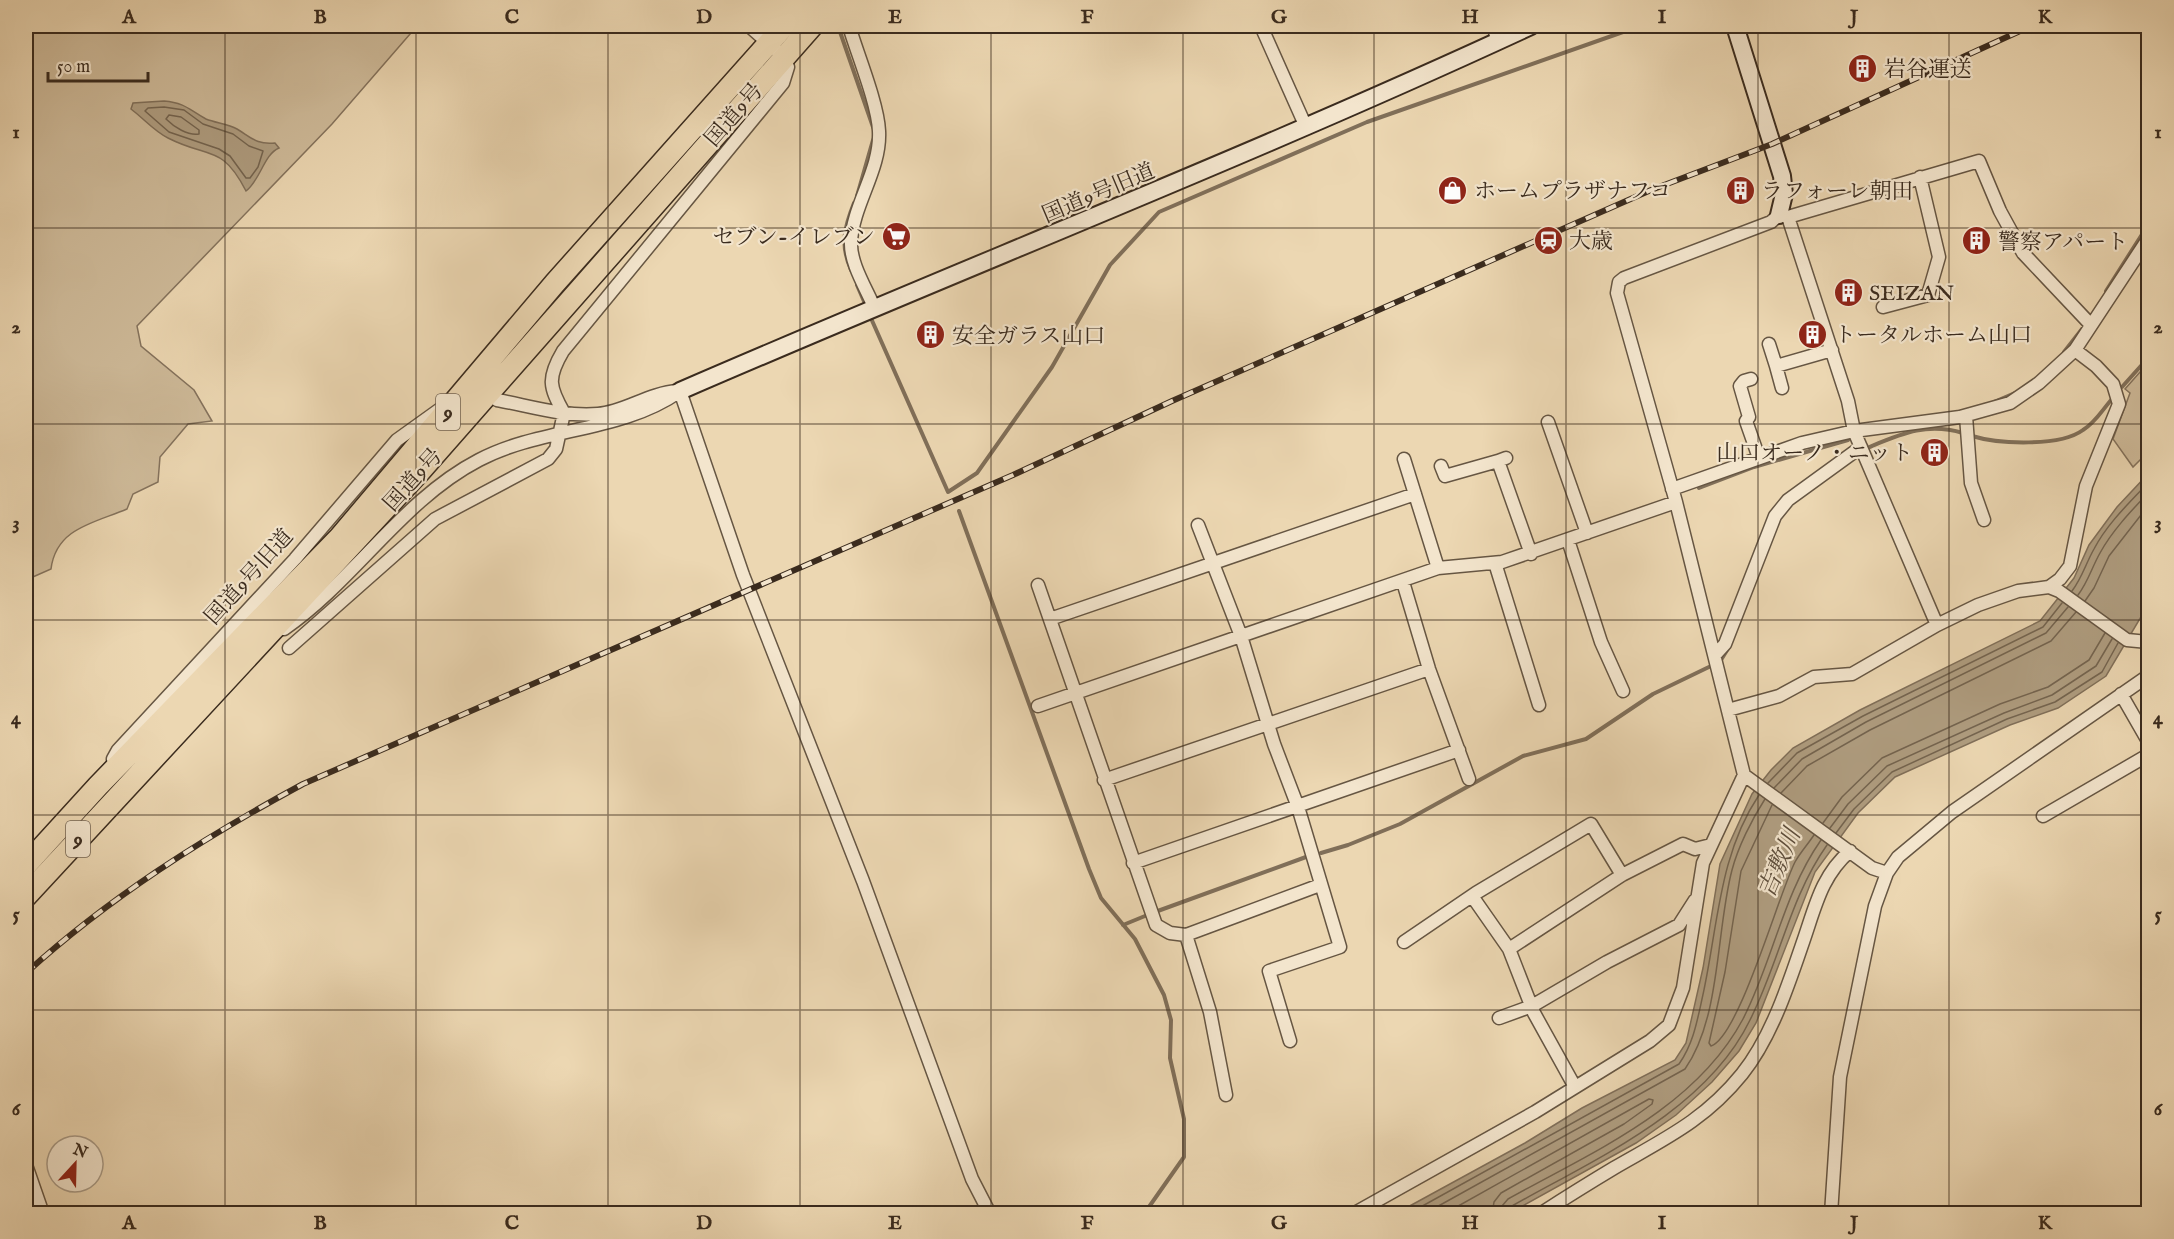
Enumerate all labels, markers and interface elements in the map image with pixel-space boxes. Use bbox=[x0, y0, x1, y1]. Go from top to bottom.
text: A bbox=[121, 5, 137, 30]
text: B bbox=[313, 5, 327, 30]
text: C bbox=[505, 5, 519, 30]
text: D bbox=[696, 5, 712, 30]
text: E bbox=[888, 5, 902, 30]
text: F bbox=[1081, 5, 1094, 30]
text: G bbox=[1271, 5, 1288, 30]
text: H bbox=[1461, 5, 1479, 30]
text: I bbox=[1658, 5, 1667, 30]
text: J bbox=[1847, 5, 1859, 30]
text: K bbox=[2038, 5, 2054, 30]
scale bar bbox=[48, 45, 148, 83]
building icon: 岩谷運送 bbox=[1847, 52, 1879, 84]
text: 50 m bbox=[57, 56, 90, 79]
place label: 岩谷運送 bbox=[1884, 56, 1972, 84]
street label: 国道9号 bbox=[699, 78, 770, 153]
text: 1 bbox=[12, 120, 20, 145]
text: 1 bbox=[2154, 120, 2162, 145]
street label: 国道9号旧道 bbox=[1038, 158, 1159, 230]
shop icon: ホームプラザナフコ bbox=[1437, 174, 1469, 206]
building icon: ラフォーレ朝田 bbox=[1724, 174, 1756, 206]
place label: ホームプラザナフコ bbox=[1474, 178, 1671, 206]
place label: ラフォーレ朝田 bbox=[1761, 178, 1913, 206]
supermarket icon: セブン-イレブン bbox=[880, 220, 912, 252]
place label: セブン-イレブン bbox=[713, 224, 875, 252]
station icon: 大歳 bbox=[1532, 224, 1564, 256]
building icon: 警察アパート bbox=[1961, 225, 1993, 257]
place label: 大歳 bbox=[1569, 228, 1613, 256]
place label: 警察アパート bbox=[1998, 229, 2128, 257]
building icon: SEIZAN bbox=[1832, 276, 1864, 308]
place label: SEIZAN bbox=[1869, 280, 1954, 308]
text: 2 bbox=[11, 315, 21, 340]
text: 2 bbox=[2153, 315, 2163, 340]
building icon: トータルホーム山口 bbox=[1797, 318, 1829, 350]
building icon: 安全ガラス山口 bbox=[915, 319, 947, 351]
place label: トータルホーム山口 bbox=[1834, 322, 2032, 350]
place label: 安全ガラス山口 bbox=[952, 323, 1105, 351]
road number: 9 bbox=[436, 394, 460, 430]
building icon: 山口オーノ・ニット bbox=[1918, 436, 1950, 468]
place label: 山口オーノ・ニット bbox=[1716, 440, 1913, 468]
street label: 国道9号 bbox=[378, 443, 449, 518]
text: 3 bbox=[12, 511, 20, 536]
text: 3 bbox=[2154, 511, 2162, 536]
street label: 国道9号旧道 bbox=[199, 524, 300, 631]
text: 4 bbox=[11, 706, 22, 731]
text: 4 bbox=[2153, 706, 2164, 731]
road number: 9 bbox=[66, 821, 90, 857]
water label: 吉敷川 bbox=[1752, 822, 1810, 903]
text: 5 bbox=[12, 902, 20, 927]
text: 5 bbox=[2154, 902, 2162, 927]
text: 6 bbox=[12, 1097, 22, 1122]
text: 6 bbox=[2154, 1097, 2164, 1122]
north arrow bbox=[45, 1134, 105, 1194]
text: N bbox=[69, 1140, 90, 1164]
text: A bbox=[121, 1211, 137, 1236]
text: B bbox=[313, 1211, 327, 1236]
text: C bbox=[505, 1211, 519, 1236]
text: D bbox=[696, 1211, 712, 1236]
text: E bbox=[888, 1211, 902, 1236]
text: F bbox=[1081, 1211, 1094, 1236]
text: G bbox=[1271, 1211, 1288, 1236]
text: H bbox=[1461, 1211, 1479, 1236]
text: I bbox=[1658, 1211, 1667, 1236]
text: J bbox=[1847, 1211, 1859, 1236]
text: K bbox=[2038, 1211, 2054, 1236]

